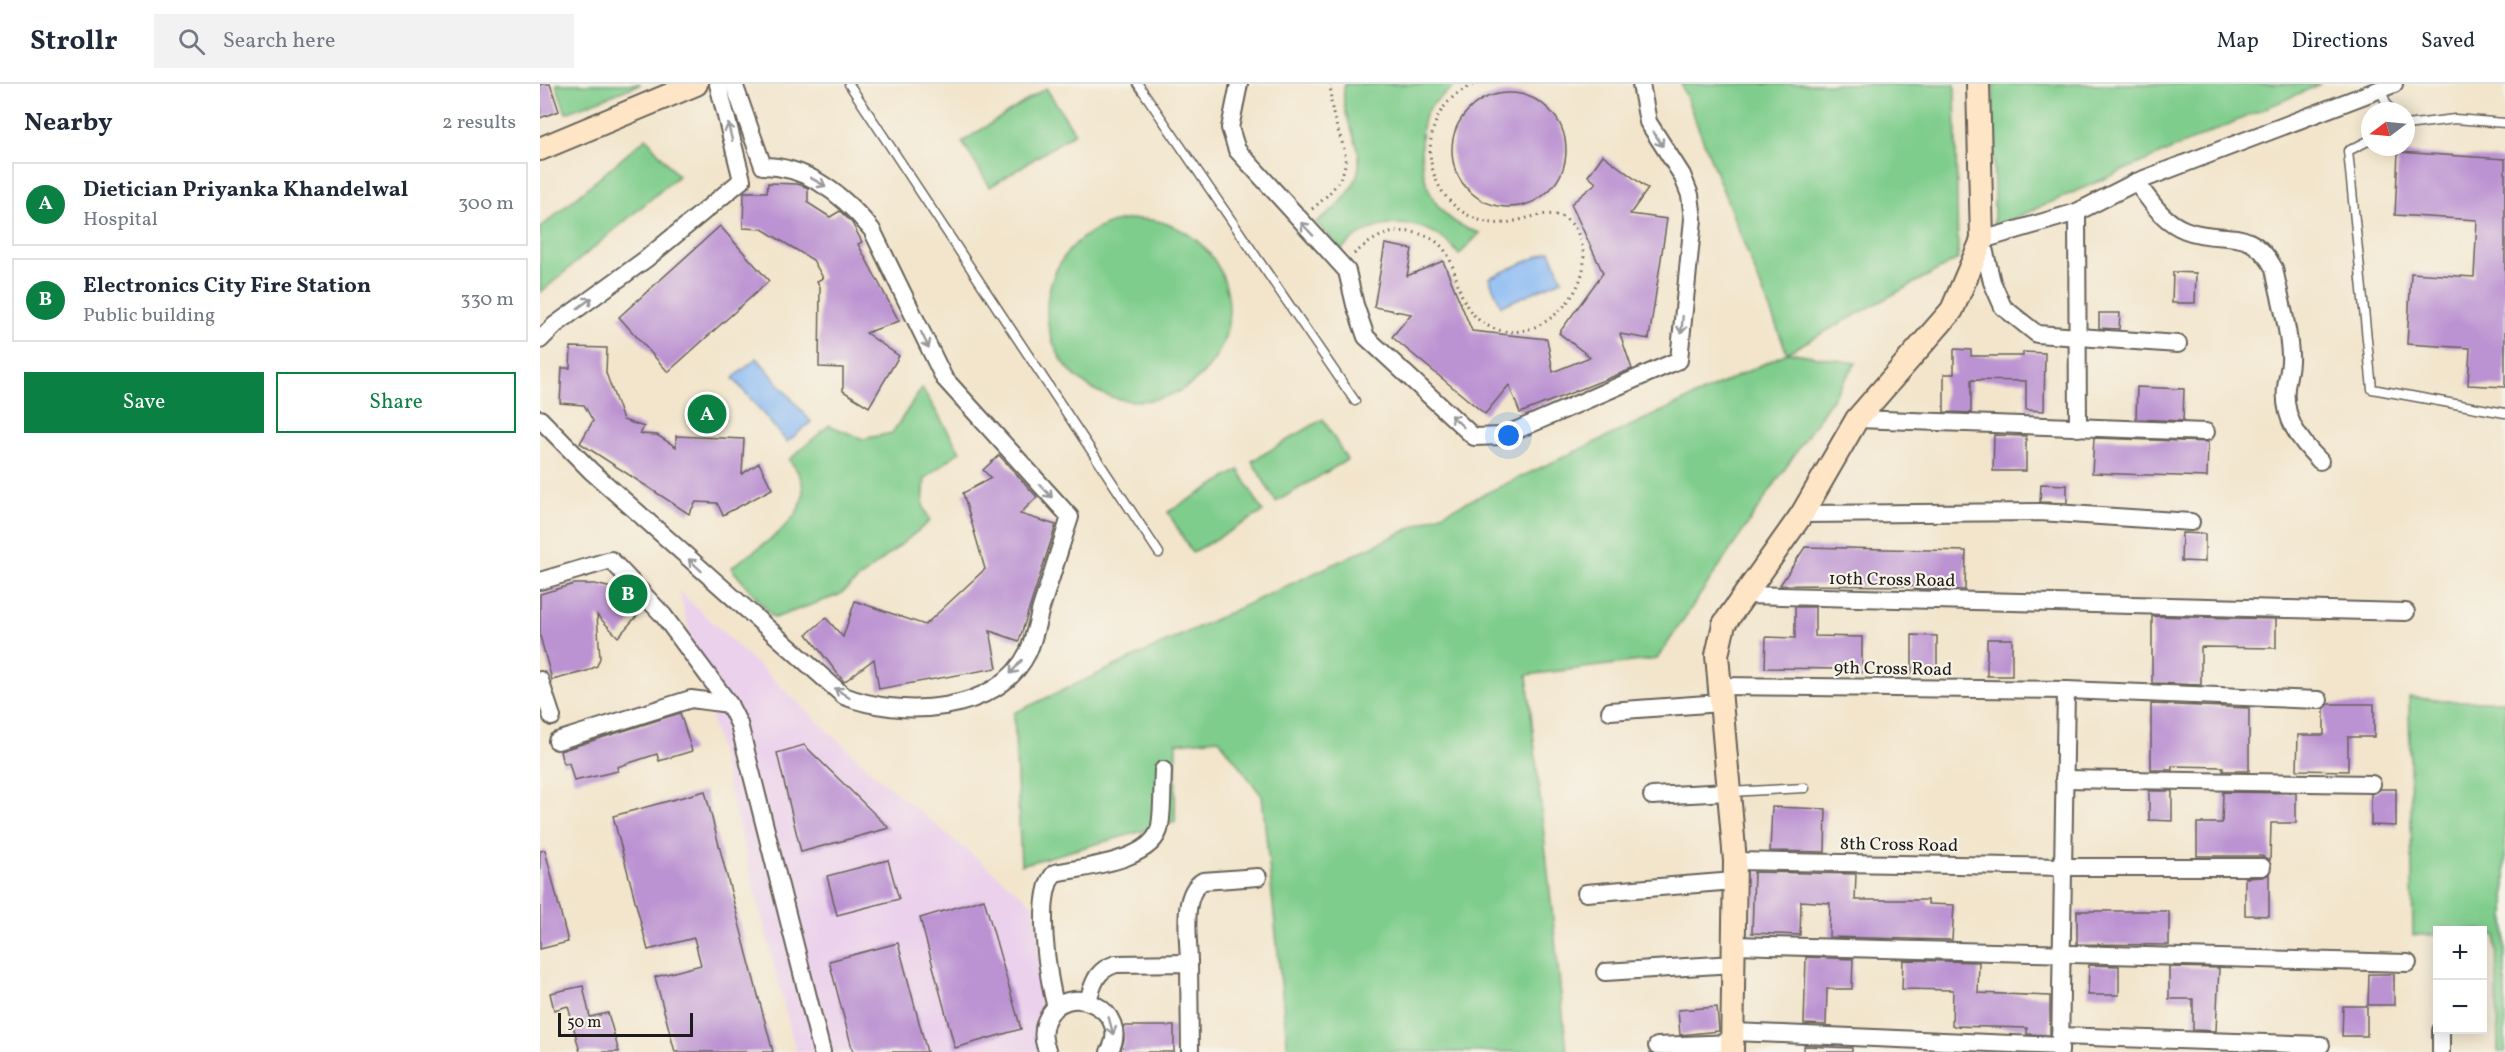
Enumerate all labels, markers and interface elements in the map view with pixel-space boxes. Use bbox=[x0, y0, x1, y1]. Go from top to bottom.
search box bbox=[154, 14, 574, 68]
text: Strollr bbox=[30, 22, 118, 61]
icon: search bbox=[175, 25, 208, 58]
text: Search here bbox=[223, 26, 335, 57]
text: Map bbox=[2217, 27, 2259, 56]
text: Directions bbox=[2292, 27, 2388, 56]
text: Saved bbox=[2421, 27, 2475, 56]
north arrow bbox=[2361, 102, 2415, 156]
text: Nearby bbox=[24, 105, 113, 141]
text: 2 results bbox=[442, 109, 516, 137]
one-way arrow bbox=[723, 123, 735, 142]
one-way arrow bbox=[1653, 130, 1665, 147]
text: Dietician Priyanka Khandelwal bbox=[83, 175, 408, 206]
one-way arrow bbox=[809, 177, 826, 189]
text: A bbox=[38, 190, 53, 218]
text: 300 m bbox=[458, 190, 514, 218]
text: Hospital bbox=[83, 206, 158, 234]
one-way arrow bbox=[1300, 221, 1314, 236]
text: Electronics City Fire Station bbox=[83, 271, 371, 302]
text: B bbox=[39, 286, 52, 314]
text: 330 m bbox=[460, 286, 514, 314]
one-way arrow bbox=[577, 297, 593, 309]
text: Public building bbox=[83, 302, 215, 330]
one-way arrow bbox=[1676, 314, 1687, 334]
one-way arrow bbox=[920, 331, 932, 349]
button: Save bbox=[24, 372, 264, 433]
button: Share bbox=[276, 372, 516, 433]
pin: A bbox=[688, 392, 726, 436]
one-way arrow bbox=[1450, 414, 1465, 428]
your location bbox=[1494, 421, 1523, 450]
one-way arrow bbox=[1039, 484, 1054, 499]
one-way arrow bbox=[688, 558, 703, 572]
street label: 10th Cross Road bbox=[1828, 567, 1956, 594]
pin: B bbox=[608, 572, 647, 616]
street label: 9th Cross Road bbox=[1834, 656, 1952, 683]
one-way arrow bbox=[1010, 659, 1023, 675]
one-way arrow bbox=[834, 687, 851, 699]
street label: 8th Cross Road bbox=[1840, 832, 1958, 859]
map controls bbox=[2433, 926, 2487, 1034]
button: + bbox=[2433, 926, 2487, 980]
button: − bbox=[2433, 980, 2487, 1034]
scale bar bbox=[558, 1010, 693, 1038]
text: 50 m bbox=[567, 1012, 601, 1034]
one-way arrow bbox=[1106, 1016, 1118, 1035]

